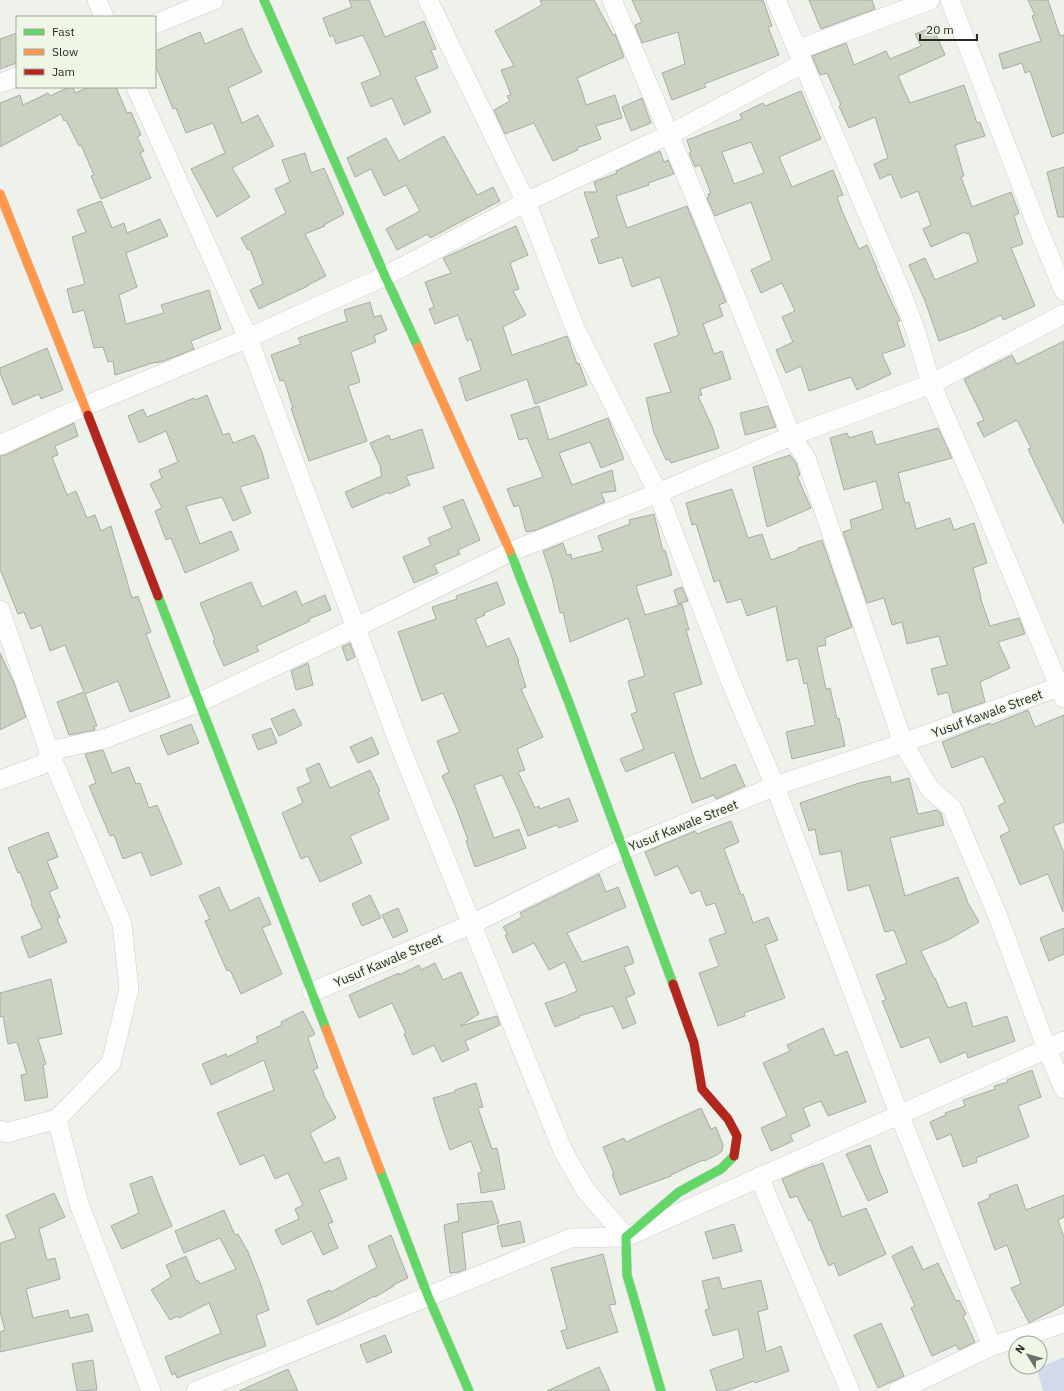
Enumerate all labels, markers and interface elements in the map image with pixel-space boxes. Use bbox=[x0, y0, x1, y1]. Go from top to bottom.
legend bbox=[16, 16, 156, 88]
scale bar bbox=[920, 16, 977, 42]
text: 20 m bbox=[926, 22, 954, 37]
text: Fast bbox=[52, 24, 75, 39]
text: Slow bbox=[52, 44, 78, 59]
text: Jam bbox=[52, 64, 75, 79]
street label: Yusuf Kawale Street bbox=[929, 685, 1045, 741]
street label: Yusuf Kawale Street bbox=[626, 796, 741, 855]
street label: Yusuf Kawale Street bbox=[331, 930, 445, 991]
north arrow bbox=[1008, 1335, 1048, 1375]
text: N bbox=[1012, 1342, 1028, 1356]

